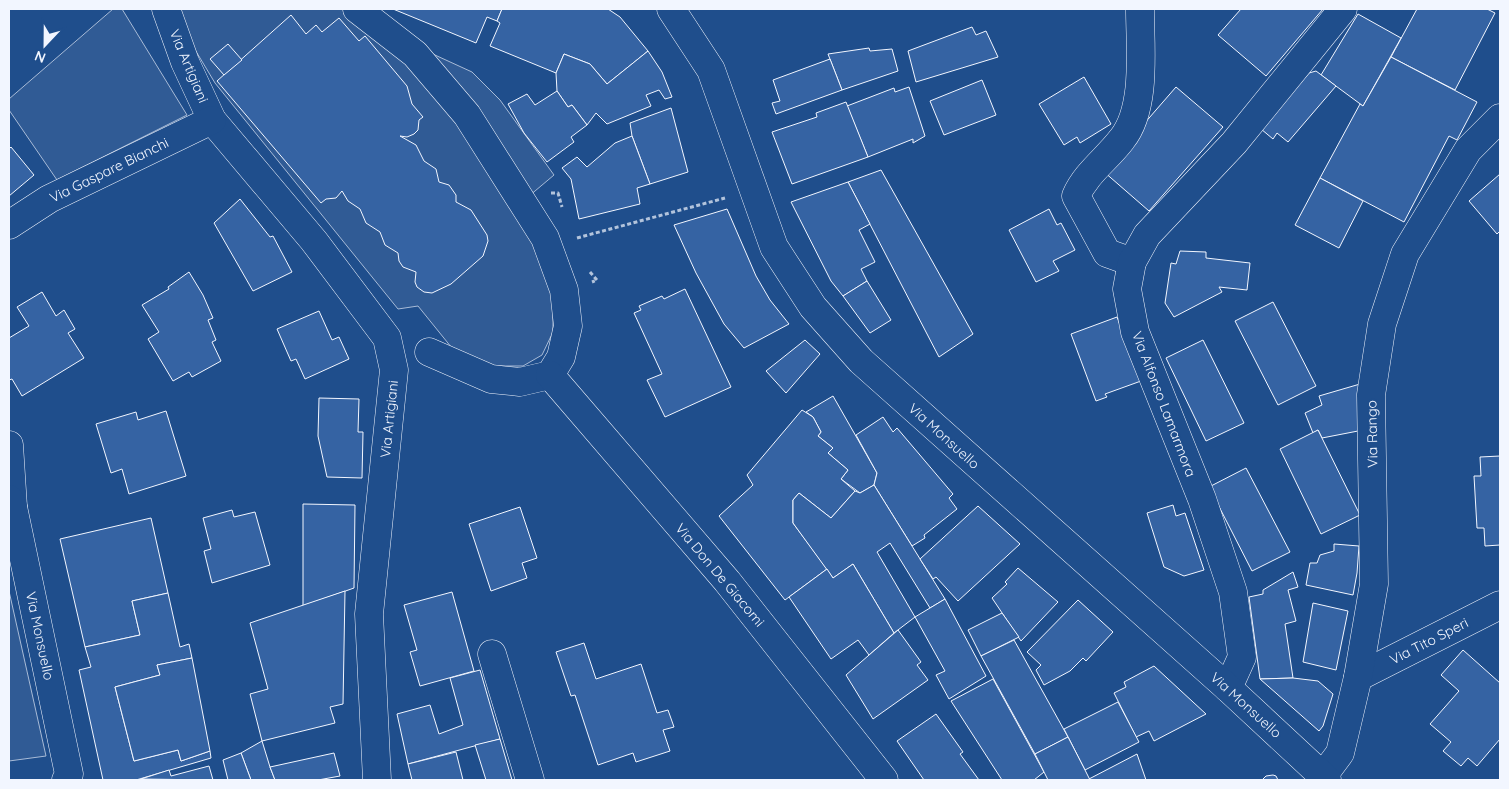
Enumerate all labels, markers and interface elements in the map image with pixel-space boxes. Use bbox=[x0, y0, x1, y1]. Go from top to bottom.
north arrow bbox=[20, 20, 70, 70]
street label: Via Artigiani bbox=[165, 27, 213, 105]
text: N bbox=[32, 47, 48, 67]
street label: Via Gaspare Bianchi bbox=[47, 133, 171, 207]
street label: Via Alfonso Lamarmora bbox=[1128, 329, 1200, 479]
street label: Via Artigiani bbox=[376, 379, 402, 459]
street label: Via Monsuello bbox=[905, 399, 983, 473]
street label: Via Rango bbox=[1362, 400, 1382, 468]
street label: Via Don De Giacomi bbox=[671, 520, 769, 630]
street label: Via Monsuello bbox=[22, 590, 58, 682]
street label: Via Tito Speri bbox=[1387, 614, 1471, 668]
street label: Via Monsuello bbox=[1207, 668, 1285, 742]

